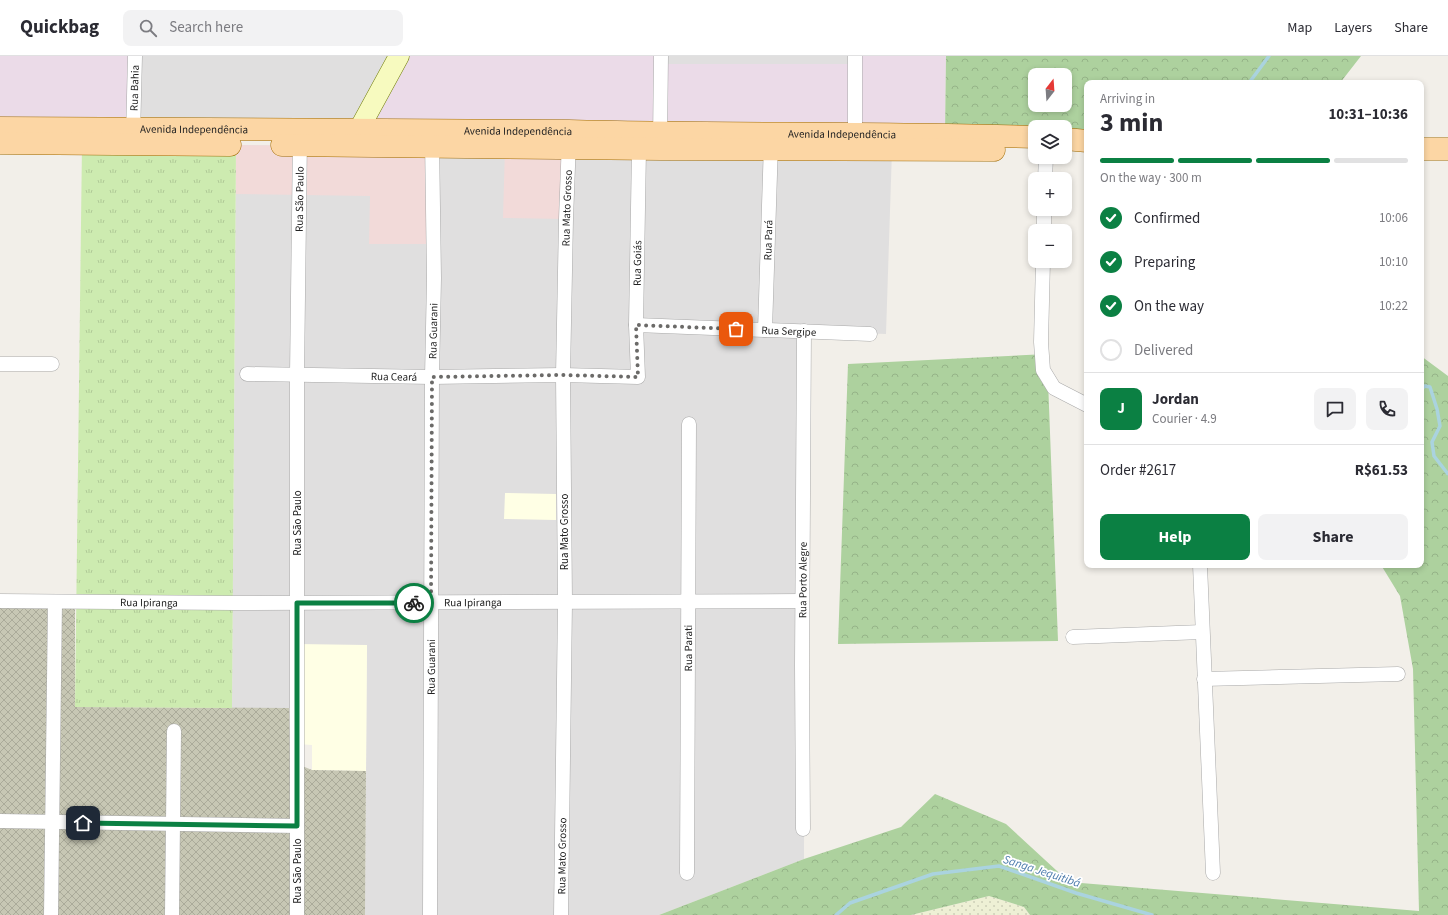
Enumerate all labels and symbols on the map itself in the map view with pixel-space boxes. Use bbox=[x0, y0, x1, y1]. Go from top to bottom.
street label: Rua Bahia bbox=[127, 65, 143, 111]
north arrow bbox=[1028, 68, 1072, 112]
street label: Avenida Independência bbox=[140, 122, 248, 137]
street label: Avenida Independência bbox=[464, 123, 572, 139]
street label: Avenida Independência bbox=[788, 127, 896, 142]
street label: Rua São Paulo bbox=[292, 166, 308, 232]
street label: Rua Mato Grosso bbox=[558, 169, 576, 247]
street label: Rua Pará bbox=[760, 220, 777, 261]
street label: Rua Goiás bbox=[630, 240, 645, 286]
street label: Rua Guarani bbox=[425, 303, 441, 359]
pin bbox=[719, 312, 753, 346]
street label: Rua Sergipe bbox=[761, 323, 817, 340]
street label: Rua Ceará bbox=[371, 369, 417, 385]
street label: Rua São Paulo bbox=[290, 490, 305, 556]
street label: Rua Mato Grosso bbox=[557, 494, 572, 570]
street label: Rua Porto Alegre bbox=[795, 541, 811, 618]
courier bbox=[394, 583, 434, 623]
street label: Rua Ipiranga bbox=[120, 595, 178, 611]
street label: Rua Ipiranga bbox=[444, 595, 502, 610]
street label: Rua Parati bbox=[681, 625, 696, 671]
street label: Rua Guarani bbox=[424, 639, 439, 695]
pin bbox=[66, 806, 100, 840]
street label: Rua Mato Grosso bbox=[554, 817, 570, 895]
street label: Rua São Paulo bbox=[290, 838, 305, 904]
water label: Sanga Jequitibá bbox=[1001, 851, 1083, 892]

